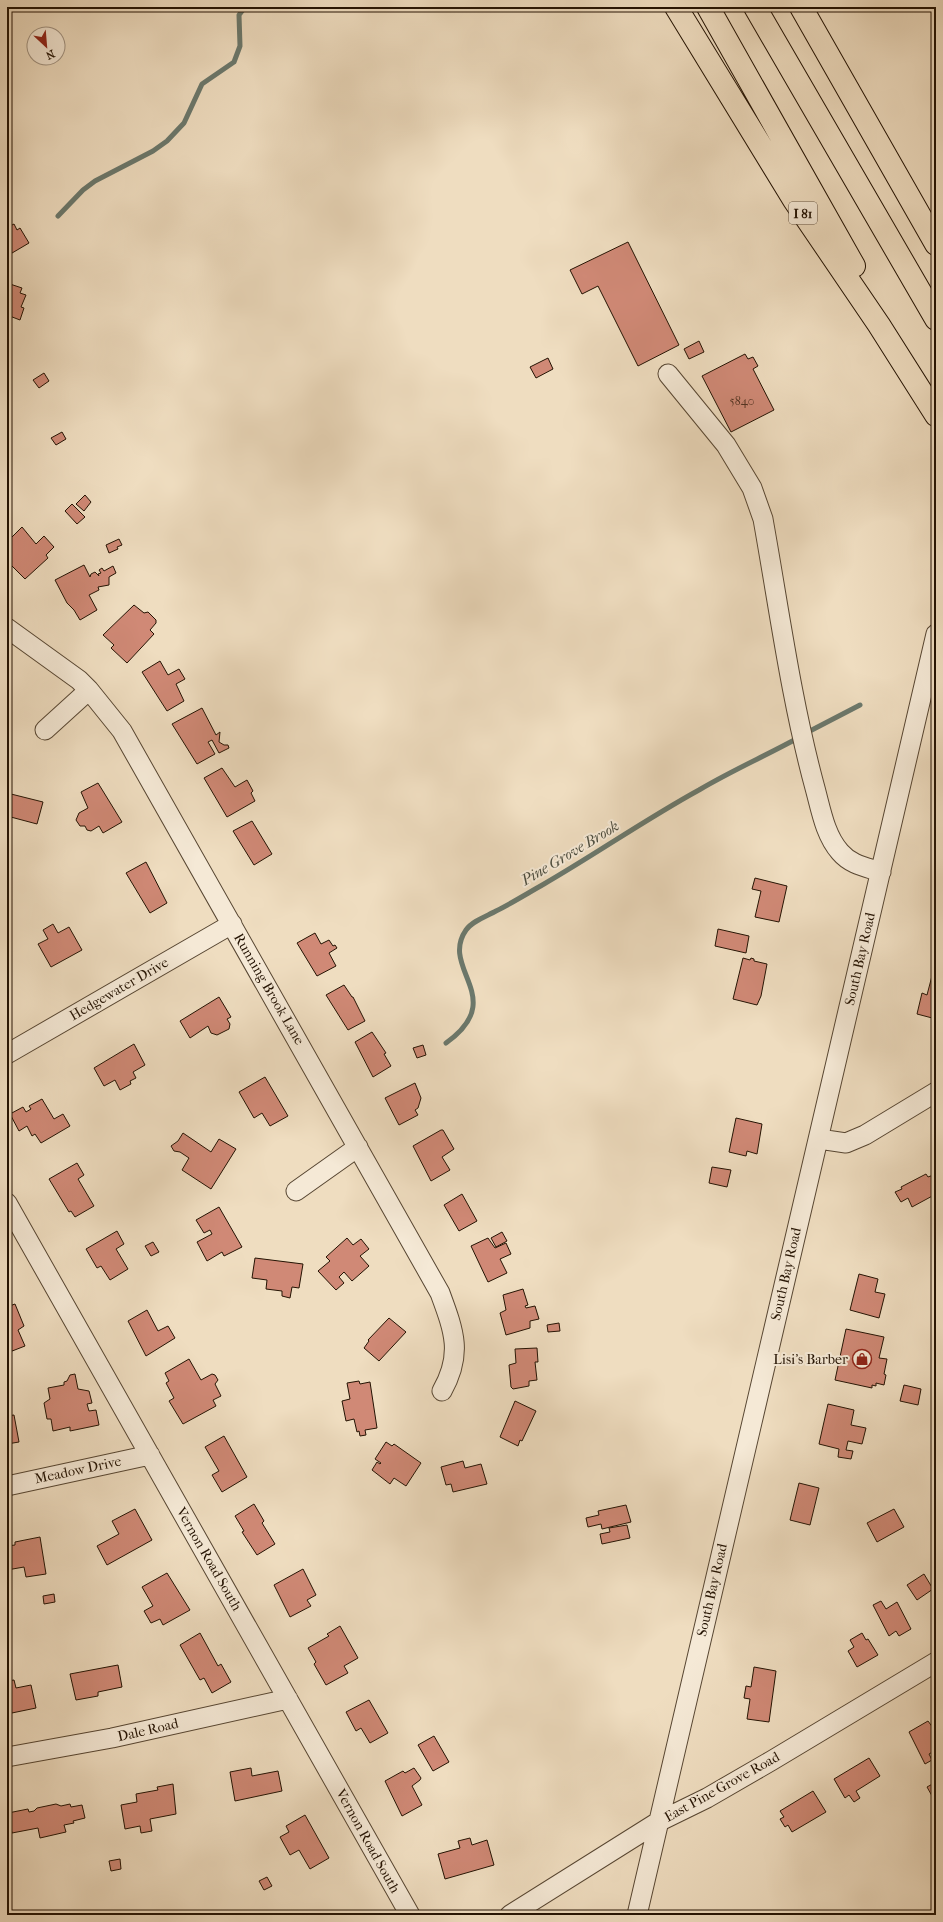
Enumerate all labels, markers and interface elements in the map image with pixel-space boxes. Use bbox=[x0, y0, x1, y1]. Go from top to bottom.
north arrow bbox=[26, 26, 66, 66]
text: N bbox=[43, 47, 57, 62]
road number: I 81 bbox=[789, 202, 817, 224]
house number: 5840 bbox=[730, 394, 754, 408]
water label: Pine Grove Brook bbox=[517, 817, 622, 890]
street label: South Bay Road bbox=[841, 910, 879, 1007]
street label: Running Brook Lane bbox=[230, 930, 308, 1048]
street label: Hedgewater Drive bbox=[66, 954, 172, 1024]
street label: South Bay Road bbox=[767, 1225, 805, 1322]
shop icon: Lisi's Barber bbox=[851, 1348, 873, 1370]
place label: Lisi's Barber bbox=[773, 1351, 848, 1368]
street label: Meadow Drive bbox=[33, 1453, 123, 1487]
street label: Vernon Road South bbox=[172, 1503, 246, 1614]
street label: South Bay Road bbox=[693, 1541, 731, 1638]
street label: Dale Road bbox=[116, 1715, 180, 1745]
street label: East Pine Grove Road bbox=[661, 1748, 783, 1826]
street label: Vernon Road South bbox=[332, 1785, 404, 1896]

